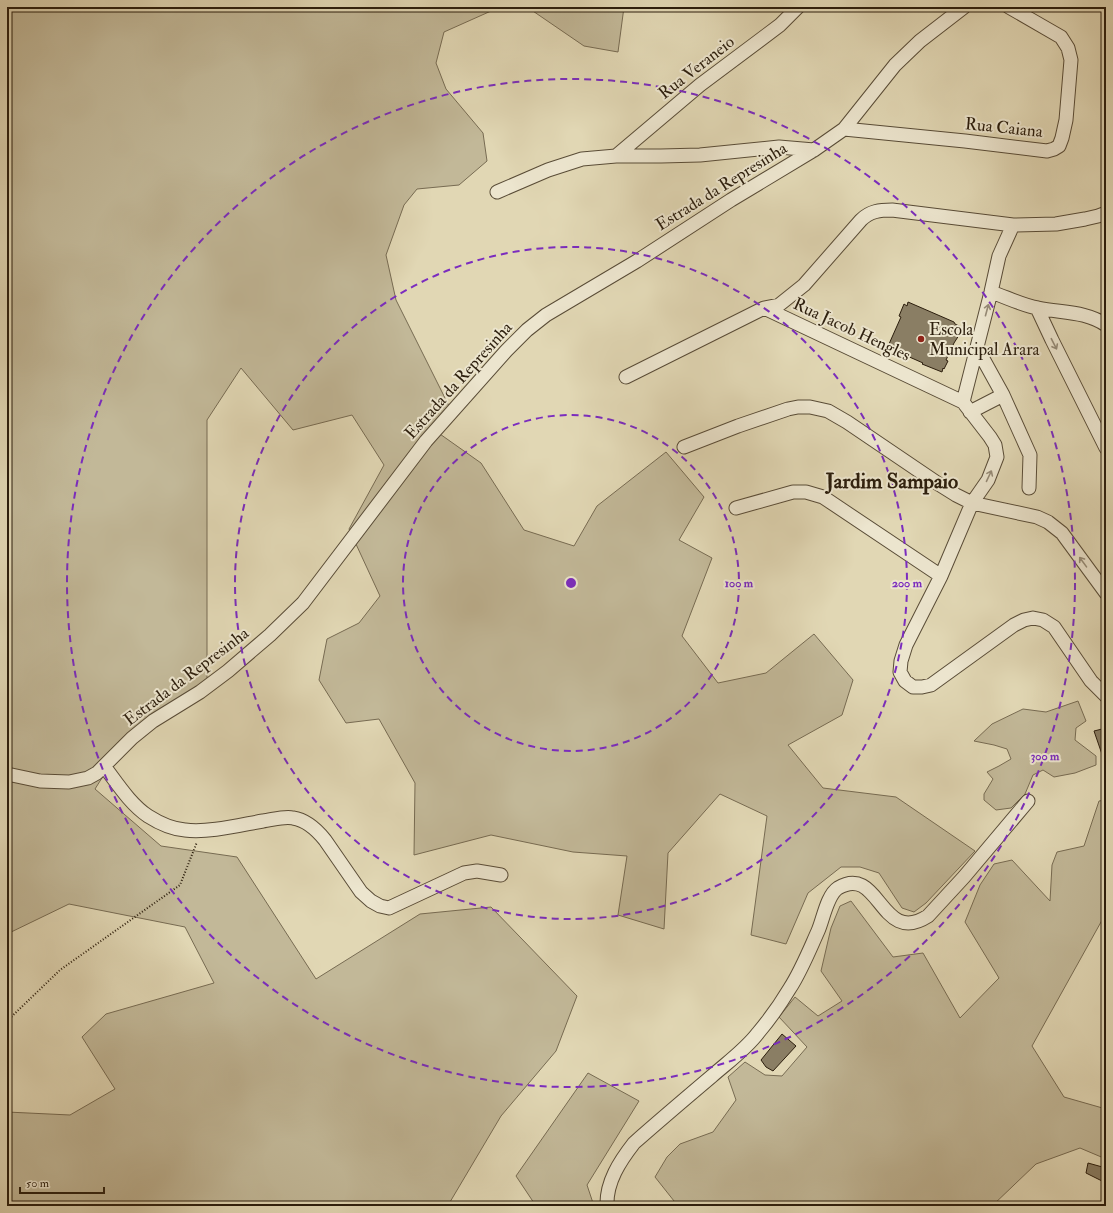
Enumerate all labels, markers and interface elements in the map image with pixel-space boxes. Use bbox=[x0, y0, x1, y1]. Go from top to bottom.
street label: Rua Veraneio bbox=[654, 31, 739, 104]
street label: Rua Caiana bbox=[964, 113, 1045, 142]
street label: Estrada da Represinha bbox=[652, 137, 792, 236]
street label: Rua Jacob Hengles bbox=[789, 293, 914, 367]
one-way arrow bbox=[984, 304, 991, 317]
street label: Estrada da Represinha bbox=[400, 317, 518, 444]
place label: Escola Municipal Arara bbox=[929, 319, 1040, 361]
marker: Escola Municipal Arara bbox=[916, 334, 926, 344]
one-way arrow bbox=[1050, 338, 1058, 350]
district label: Jardim Sampaio bbox=[825, 468, 958, 495]
one-way arrow bbox=[986, 470, 993, 482]
one-way arrow bbox=[1079, 556, 1087, 567]
centre of rings bbox=[564, 576, 578, 590]
text: 100 m bbox=[725, 576, 754, 591]
text: 200 m bbox=[892, 576, 923, 591]
street label: Estrada da Represinha bbox=[120, 622, 254, 731]
text: 300 m bbox=[1031, 749, 1060, 764]
scale bar bbox=[20, 1169, 104, 1195]
text: 50 m bbox=[26, 1176, 50, 1191]

